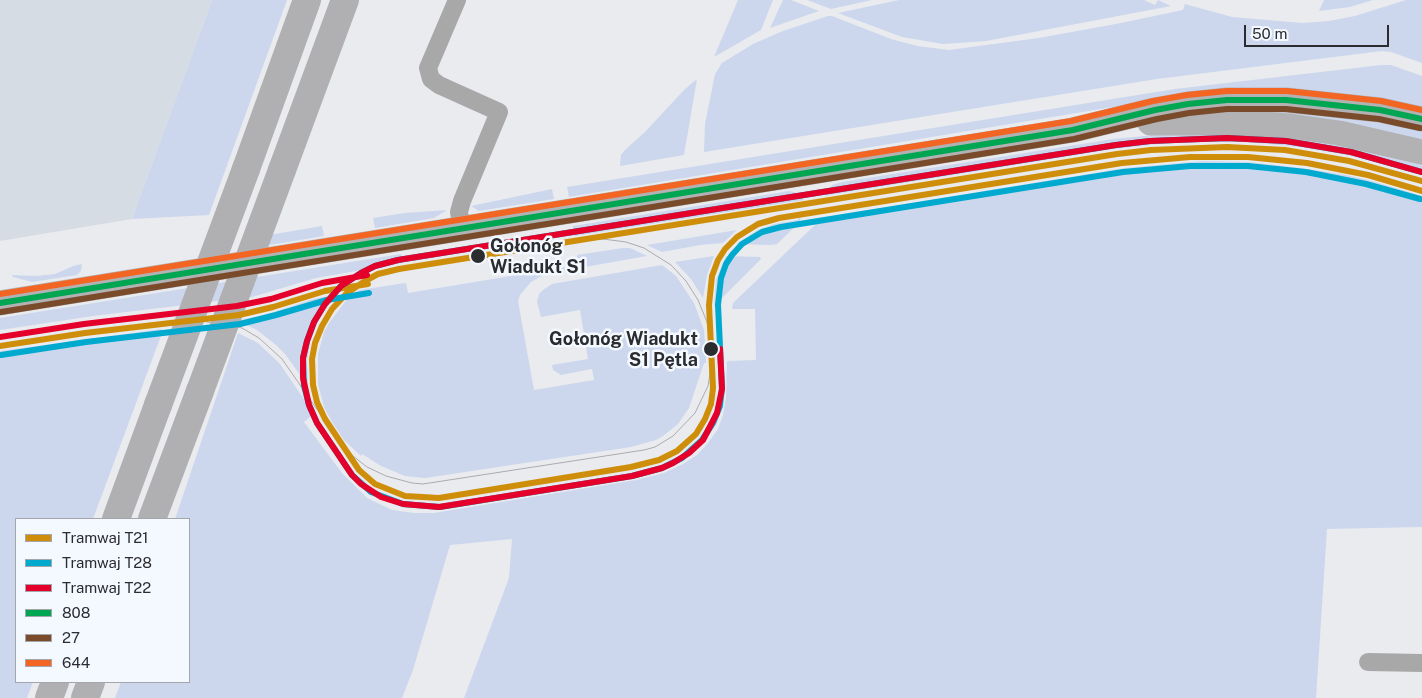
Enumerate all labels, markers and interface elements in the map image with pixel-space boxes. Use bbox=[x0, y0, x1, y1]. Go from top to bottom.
scale bar bbox=[1247, 15, 1392, 47]
text: 50 m bbox=[1252, 25, 1287, 42]
place label: Gołonóg Wiadukt S1 bbox=[490, 235, 586, 278]
marker: Gołonóg Wiadukt S1 bbox=[469, 247, 487, 265]
place label: Gołonóg Wiadukt S1 Pętla bbox=[549, 328, 698, 370]
marker: Gołonóg Wiadukt S1 Pętla bbox=[702, 340, 720, 358]
legend bbox=[15, 518, 190, 683]
text: Tramwaj T21 bbox=[62, 529, 148, 546]
text: Tramwaj T28 bbox=[62, 554, 152, 571]
text: Tramwaj T22 bbox=[62, 579, 151, 596]
text: 808 bbox=[62, 604, 90, 621]
text: 27 bbox=[62, 629, 80, 646]
text: 644 bbox=[62, 654, 90, 671]

